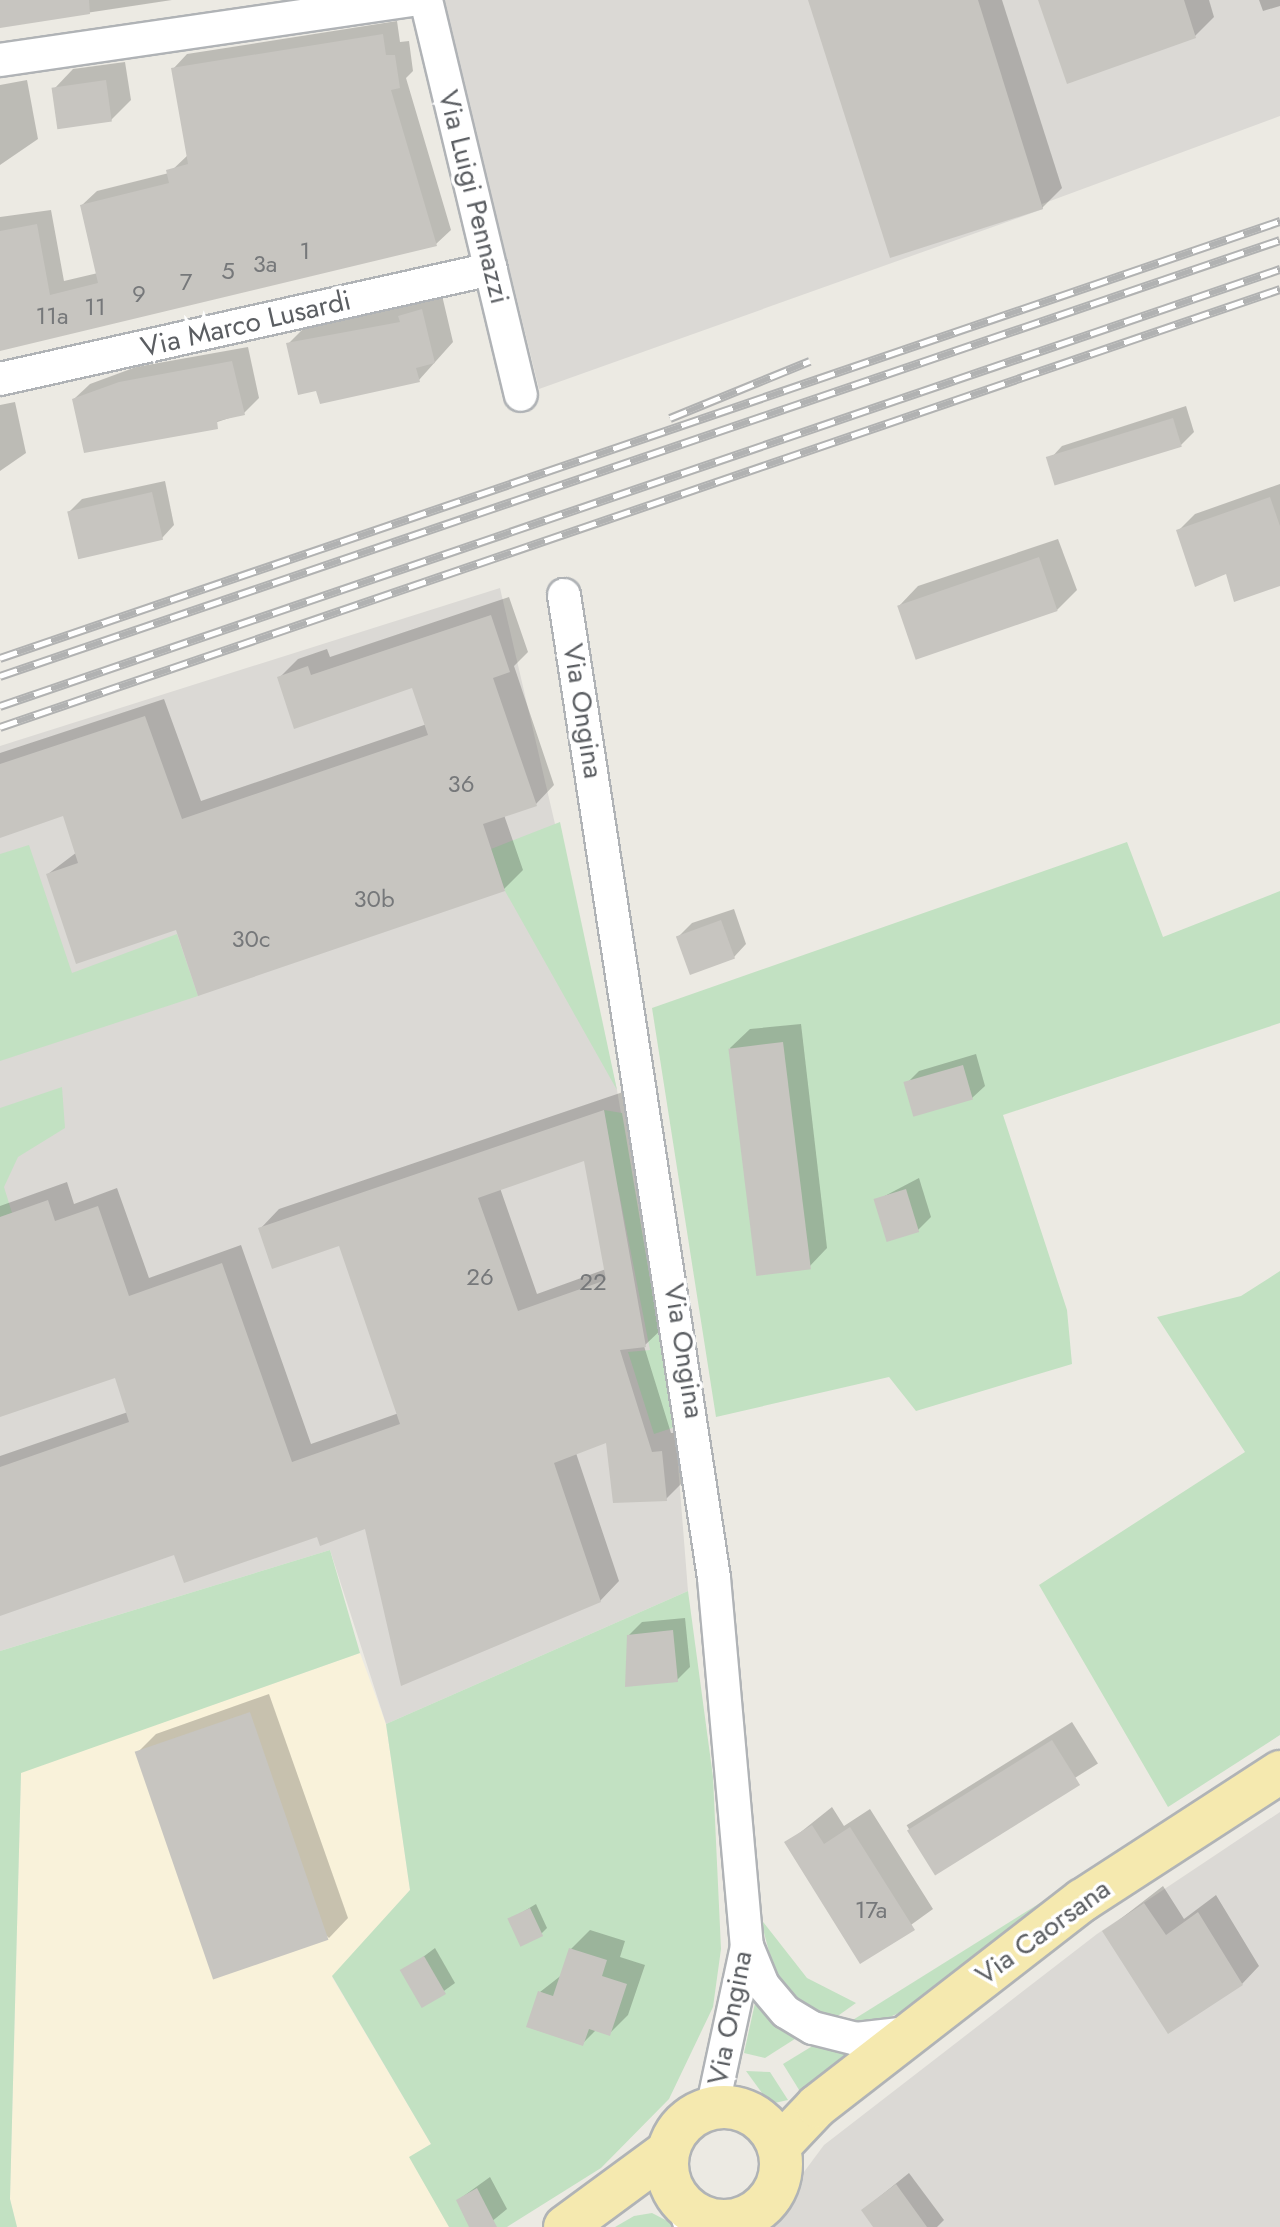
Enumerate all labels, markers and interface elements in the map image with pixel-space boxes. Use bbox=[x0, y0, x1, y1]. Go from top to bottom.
street label: Via Luigi Pennazzi bbox=[431, 87, 517, 307]
house number: 1 bbox=[300, 237, 310, 265]
house number: 3a bbox=[253, 250, 277, 278]
house number: 5 bbox=[221, 257, 235, 285]
house number: 7 bbox=[180, 268, 192, 296]
house number: 9 bbox=[132, 280, 146, 308]
street label: Via Marco Lusardi bbox=[138, 284, 354, 364]
house number: 11 bbox=[84, 293, 106, 321]
house number: 11a bbox=[35, 302, 69, 330]
street label: Via Ongina bbox=[556, 641, 610, 781]
house number: 36 bbox=[448, 770, 474, 798]
house number: 30b bbox=[353, 885, 395, 913]
house number: 30c bbox=[232, 925, 270, 953]
house number: 26 bbox=[466, 1263, 494, 1291]
house number: 22 bbox=[579, 1268, 607, 1296]
street label: Via Ongina bbox=[657, 1281, 711, 1421]
street label: Via Caorsana bbox=[969, 1872, 1117, 1992]
house number: 17a bbox=[855, 1896, 887, 1924]
street label: Via Ongina bbox=[701, 1948, 759, 2088]

